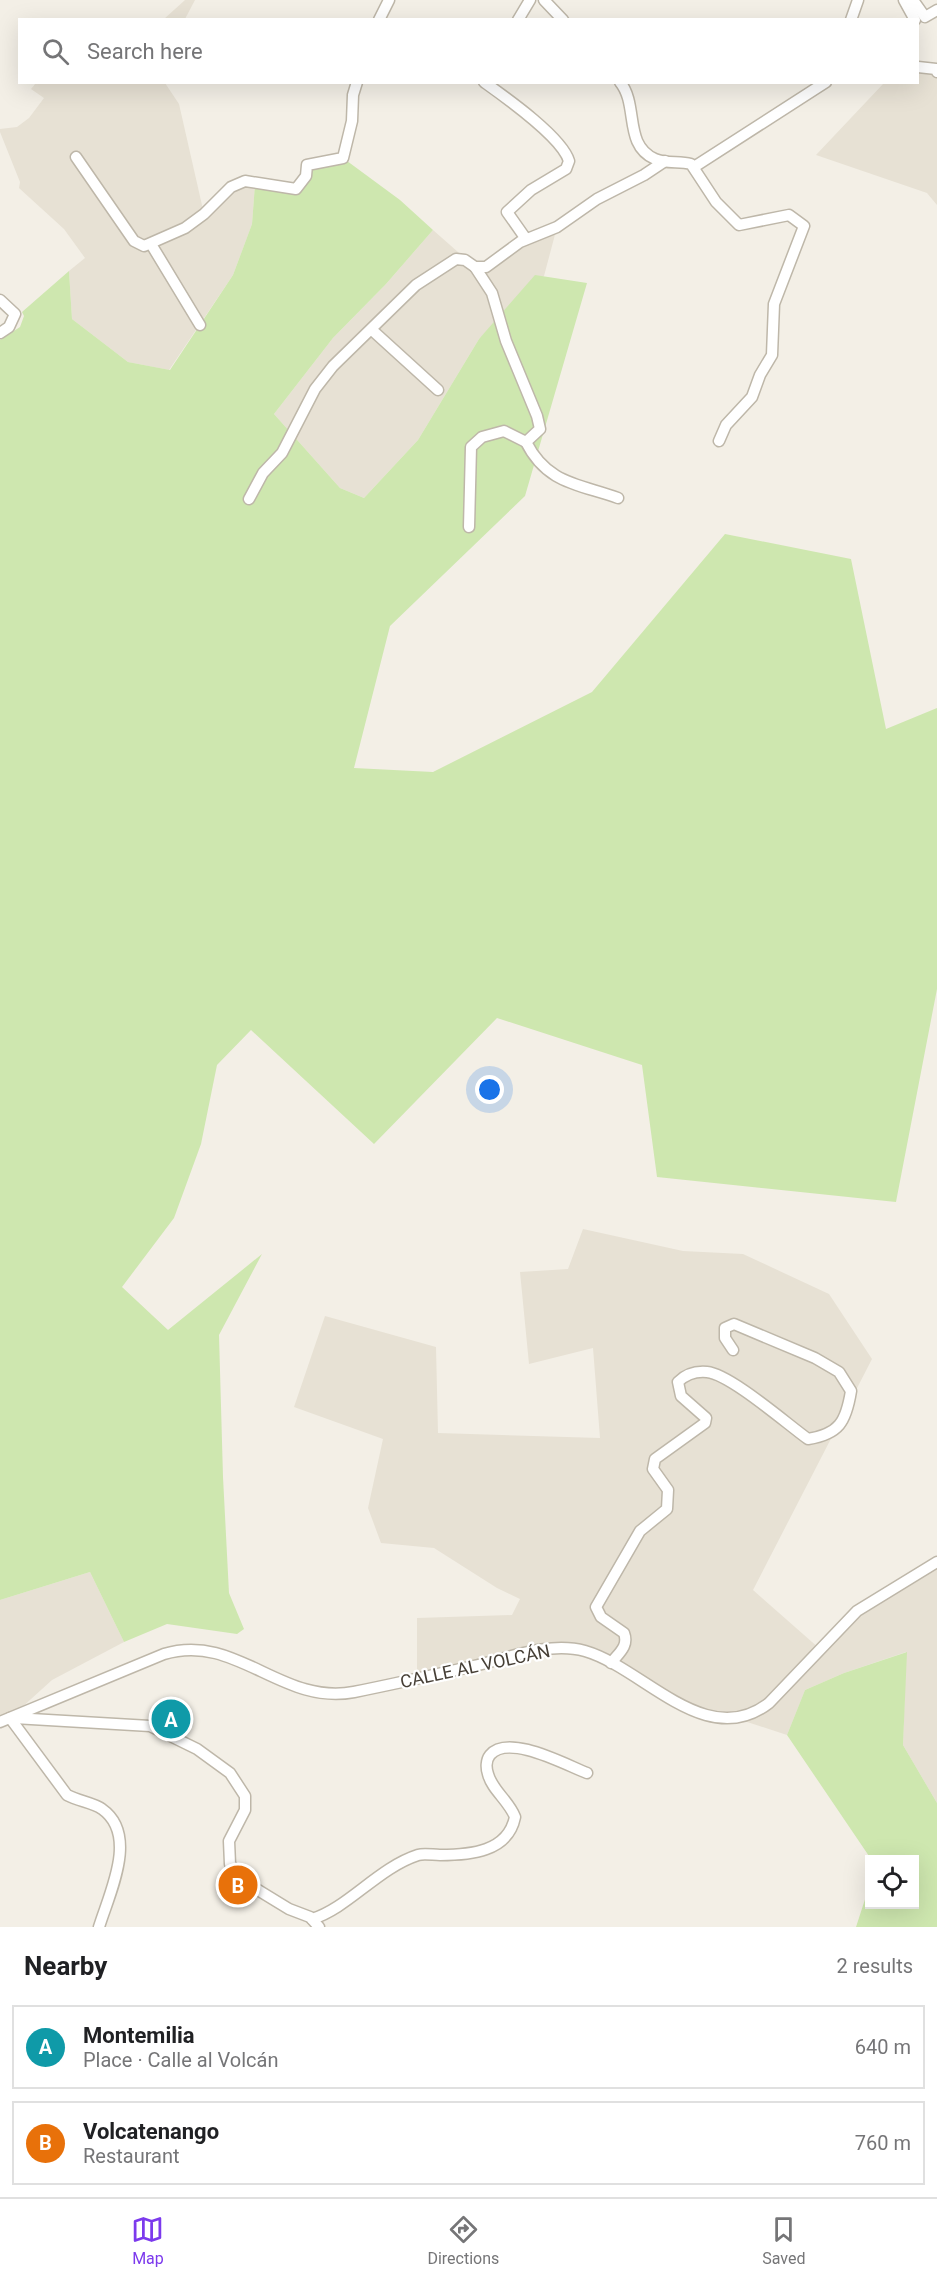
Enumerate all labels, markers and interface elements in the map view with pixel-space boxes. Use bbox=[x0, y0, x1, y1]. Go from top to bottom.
search box bbox=[18, 18, 919, 84]
icon: search bbox=[39, 35, 72, 68]
text: Search here bbox=[87, 39, 203, 64]
your location bbox=[475, 1075, 504, 1104]
street label: CALLE AL VOLCÁN bbox=[398, 1640, 552, 1692]
pin: A bbox=[152, 1696, 190, 1742]
map controls bbox=[865, 1855, 919, 1909]
button: locate bbox=[865, 1855, 919, 1909]
pin: B bbox=[218, 1862, 258, 1908]
text: Nearby bbox=[24, 1951, 107, 1981]
text: 2 results bbox=[837, 1954, 913, 1978]
text: Montemilia bbox=[83, 2023, 195, 2048]
text: A bbox=[39, 2035, 52, 2059]
text: 640 m bbox=[855, 2035, 911, 2059]
text: Place · Calle al Volcán bbox=[83, 2048, 278, 2072]
text: Volcatenango bbox=[83, 2119, 219, 2144]
text: B bbox=[39, 2131, 52, 2155]
text: 760 m bbox=[855, 2131, 911, 2155]
text: Restaurant bbox=[83, 2144, 180, 2168]
tab: Map bbox=[131, 2213, 164, 2268]
tab: Directions bbox=[427, 2213, 499, 2268]
tab: Saved bbox=[762, 2213, 806, 2268]

